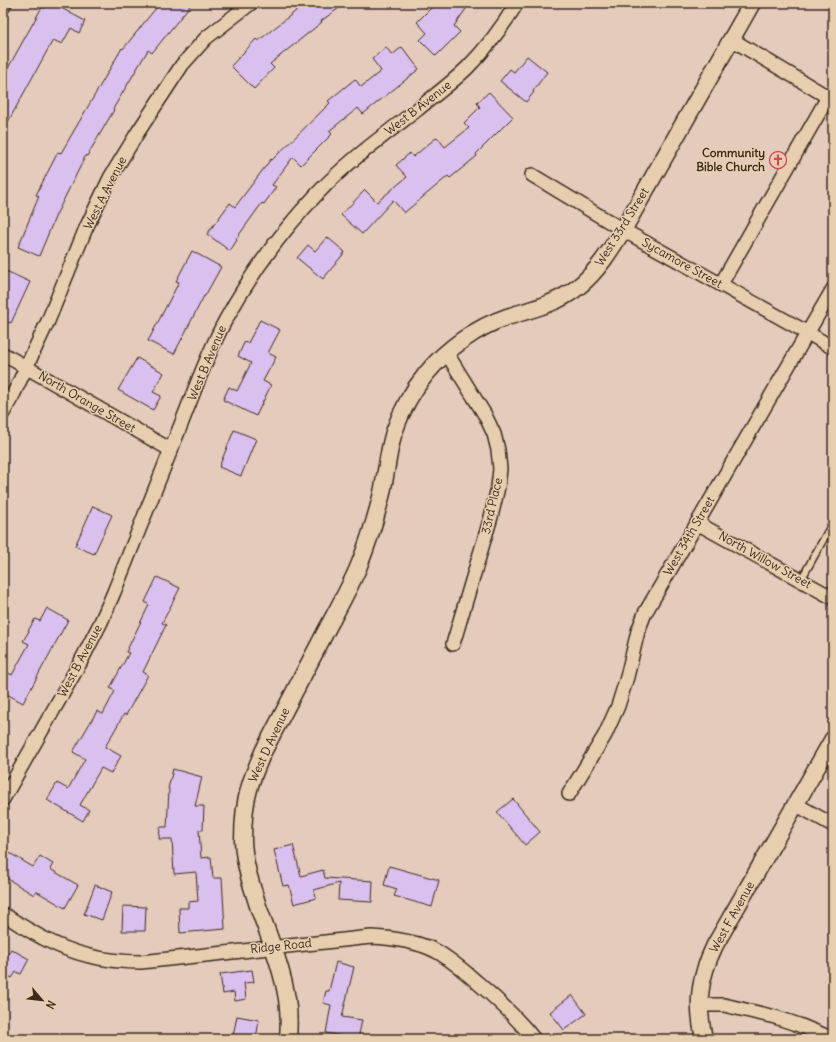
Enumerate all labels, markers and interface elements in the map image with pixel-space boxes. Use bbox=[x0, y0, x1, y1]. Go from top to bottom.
street label: West B Avenue bbox=[381, 77, 454, 138]
place label: Community Bible Church bbox=[696, 145, 765, 174]
church icon: Community Bible Church bbox=[768, 150, 788, 170]
street label: West A Avenue bbox=[80, 154, 129, 232]
street label: West 33rd Street bbox=[591, 185, 652, 269]
street label: Sycamore Street bbox=[639, 234, 725, 291]
street label: West B Avenue bbox=[184, 323, 229, 403]
street label: North Orange Street bbox=[36, 368, 138, 435]
street label: 33rd Place bbox=[478, 476, 505, 536]
street label: West 34th Street bbox=[660, 494, 717, 578]
street label: North Willow Street bbox=[716, 528, 814, 591]
street label: West B Avenue bbox=[54, 622, 105, 700]
street label: West D Avenue bbox=[245, 705, 292, 785]
street label: West F Avenue bbox=[706, 878, 757, 955]
street label: Ridge Road bbox=[250, 935, 312, 956]
north arrow bbox=[22, 980, 62, 1020]
text: N bbox=[43, 998, 59, 1011]

